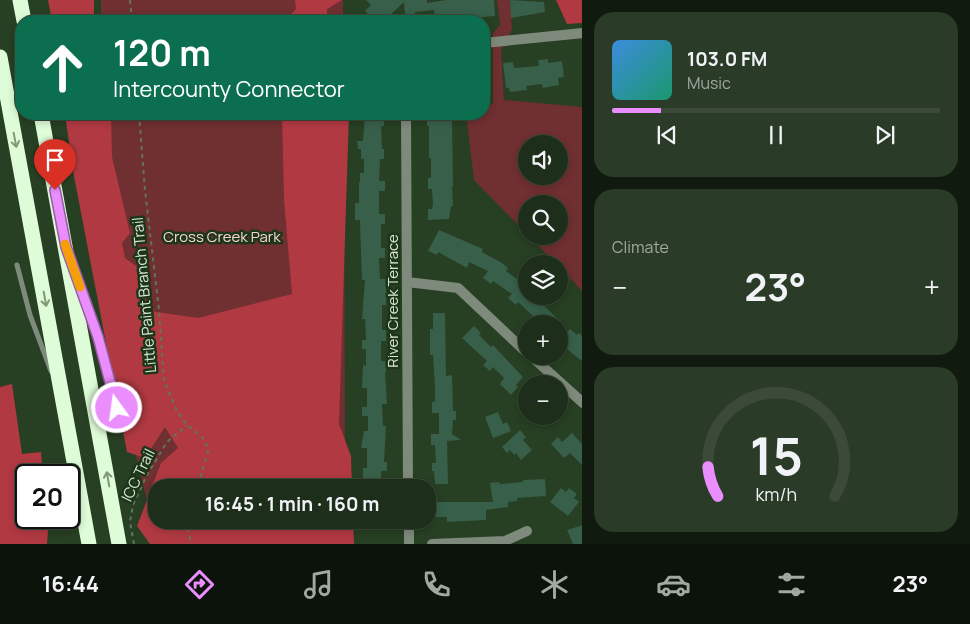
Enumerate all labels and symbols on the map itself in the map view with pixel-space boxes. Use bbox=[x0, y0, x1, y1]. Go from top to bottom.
one-way arrow bbox=[11, 131, 21, 147]
pin bbox=[34, 139, 76, 190]
street label: Little Paint Branch Trail bbox=[127, 216, 161, 374]
park label: Cross Creek Park bbox=[163, 226, 281, 247]
street label: River Creek Terrace bbox=[382, 234, 403, 368]
one-way arrow bbox=[40, 291, 50, 307]
position arrow bbox=[90, 381, 142, 433]
street label: ICC Trail bbox=[116, 445, 160, 505]
speed limit sign: 20 bbox=[15, 464, 80, 529]
one-way arrow bbox=[102, 471, 112, 487]

